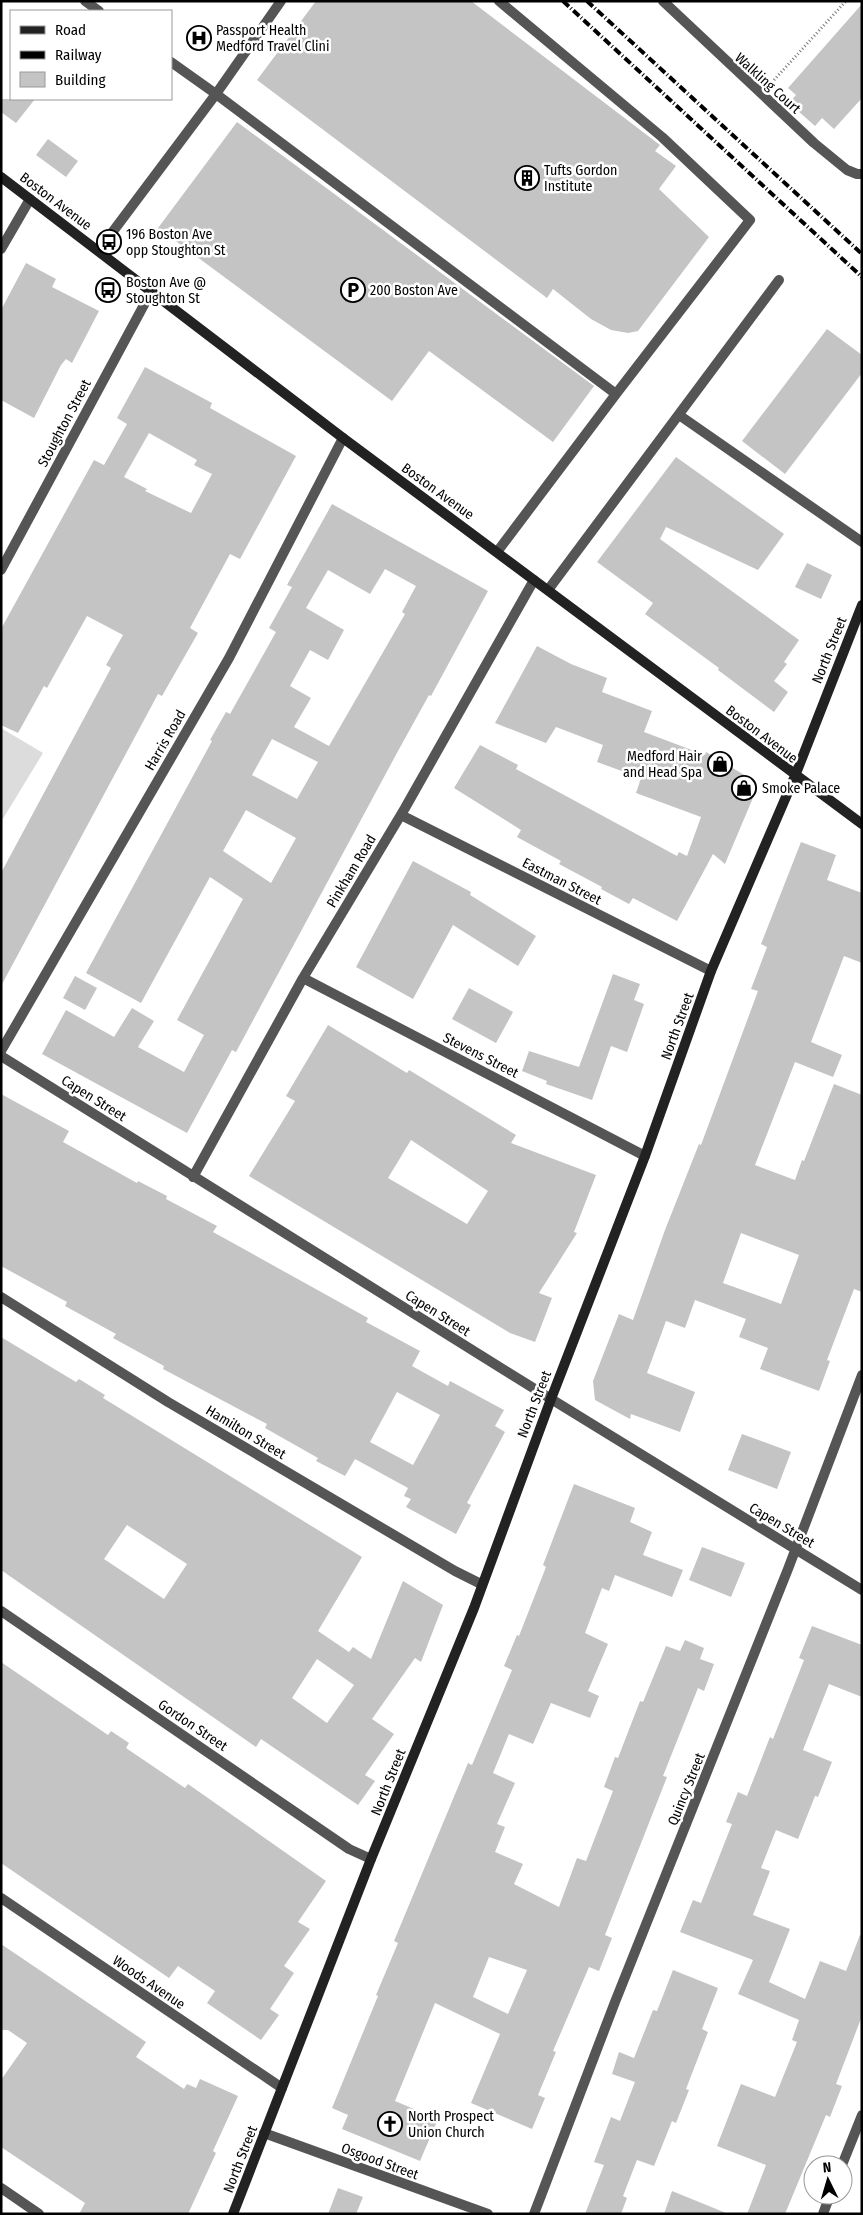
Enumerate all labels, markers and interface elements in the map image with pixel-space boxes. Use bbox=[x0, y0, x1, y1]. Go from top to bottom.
legend bbox=[10, 10, 172, 100]
text: Road bbox=[55, 21, 86, 39]
place label: Passport Health Medford Travel Clini bbox=[216, 22, 330, 55]
hospital icon: Passport Health Medford Travel Clini bbox=[186, 25, 212, 51]
text: Railway bbox=[55, 46, 102, 64]
street label: Walkling Court bbox=[731, 49, 804, 118]
text: Building bbox=[55, 71, 106, 89]
place label: Tufts Gordon Institute bbox=[544, 162, 618, 195]
building icon: Tufts Gordon Institute bbox=[514, 165, 540, 191]
street label: Boston Avenue bbox=[16, 169, 95, 234]
place label: 196 Boston Ave opp Stoughton St bbox=[126, 226, 226, 259]
bus stop icon: 196 Boston Ave opp Stoughton St bbox=[96, 229, 122, 255]
place label: Boston Ave @ Stoughton St bbox=[126, 274, 206, 307]
bus stop icon: Boston Ave @ Stoughton St bbox=[95, 277, 121, 303]
parking icon: 200 Boston Ave bbox=[340, 277, 366, 303]
place label: 200 Boston Ave bbox=[370, 282, 458, 299]
street label: Stoughton Street bbox=[34, 376, 95, 470]
street label: Boston Avenue bbox=[398, 459, 477, 523]
street label: North Street bbox=[808, 614, 851, 686]
street label: Boston Avenue bbox=[722, 702, 801, 767]
street label: Harris Road bbox=[141, 707, 190, 773]
place label: Medford Hair and Head Spa bbox=[623, 748, 702, 781]
shop icon: Medford Hair and Head Spa bbox=[707, 751, 733, 777]
shop icon: Smoke Palace bbox=[731, 775, 757, 801]
place label: Smoke Palace bbox=[762, 780, 840, 797]
street label: Pinkham Road bbox=[323, 832, 380, 911]
street label: Eastman Street bbox=[519, 854, 605, 909]
street label: North Street bbox=[657, 990, 698, 1062]
street label: Stevens Street bbox=[440, 1029, 522, 1082]
street label: Capen Street bbox=[58, 1072, 130, 1125]
street label: Capen Street bbox=[402, 1287, 474, 1340]
street label: North Street bbox=[514, 1368, 555, 1440]
street label: Hamilton Street bbox=[203, 1402, 289, 1463]
street label: Capen Street bbox=[746, 1499, 818, 1552]
street label: Gordon Street bbox=[155, 1696, 231, 1755]
street label: North Street bbox=[367, 1746, 410, 1818]
street label: Quincy Street bbox=[664, 1750, 709, 1828]
street label: Woods Avenue bbox=[109, 1952, 188, 2013]
place label: North Prospect Union Church bbox=[408, 2108, 494, 2141]
church icon: North Prospect Union Church bbox=[377, 2111, 403, 2137]
street label: North Street bbox=[220, 2123, 261, 2195]
street label: Osgood Street bbox=[339, 2140, 421, 2183]
north arrow bbox=[803, 2155, 853, 2205]
text: N bbox=[822, 2159, 832, 2176]

